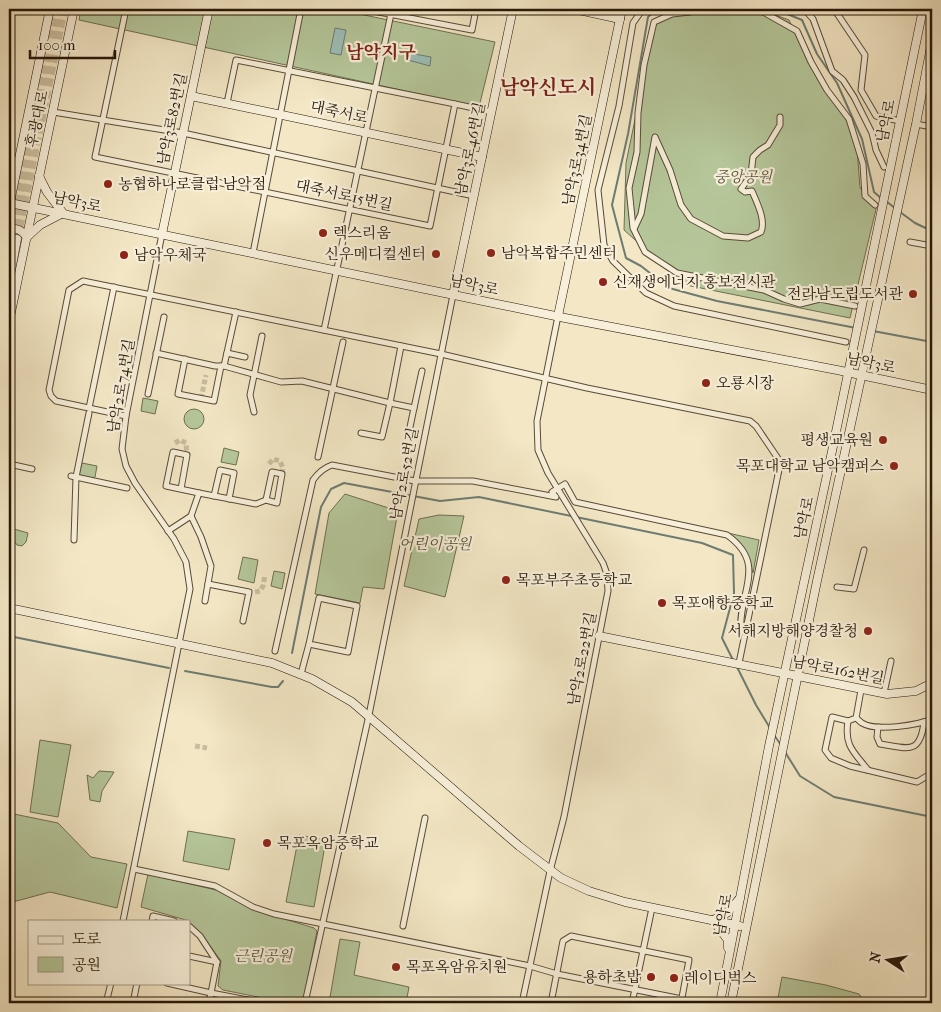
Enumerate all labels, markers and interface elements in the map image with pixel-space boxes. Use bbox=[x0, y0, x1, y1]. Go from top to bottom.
scale bar bbox=[30, 28, 115, 60]
text: 100 m bbox=[38, 36, 76, 54]
district label: 남악지구 bbox=[346, 42, 416, 63]
street label: 남악3로82번길 bbox=[153, 71, 191, 167]
district label: 남악신도시 bbox=[500, 76, 596, 99]
street label: 후광대로 bbox=[22, 88, 52, 149]
street label: 대죽서로 bbox=[309, 97, 370, 127]
street label: 남악로 bbox=[873, 97, 899, 144]
street label: 남악3로46번길 bbox=[451, 100, 489, 198]
street label: 남악3로34번길 bbox=[558, 112, 596, 208]
park label: 중앙공원 bbox=[714, 168, 773, 186]
place label: 농협하나로클럽 남악점 bbox=[118, 175, 266, 193]
street label: 대죽서로15번길 bbox=[294, 176, 394, 214]
marker: 농협하나로클럽 남악점 bbox=[102, 178, 114, 190]
street label: 남악3로 bbox=[51, 188, 104, 216]
place label: 렉스리움 bbox=[333, 224, 391, 242]
marker: 렉스리움 bbox=[317, 227, 329, 239]
place label: 남악복합주민센터 bbox=[501, 244, 617, 262]
place label: 신우메디컬센터 bbox=[325, 245, 426, 263]
place label: 남악우체국 bbox=[134, 246, 207, 264]
marker: 남악복합주민센터 bbox=[485, 247, 497, 259]
marker: 신우메디컬센터 bbox=[430, 248, 442, 260]
marker: 남악우체국 bbox=[118, 249, 130, 261]
street label: 남악3로 bbox=[448, 271, 501, 299]
place label: 신재생에너지 홍보전시관 bbox=[613, 273, 776, 291]
marker: 신재생에너지 홍보전시관 bbox=[597, 276, 609, 288]
place label: 전라남도립도서관 bbox=[787, 285, 904, 303]
marker: 전라남도립도서관 bbox=[907, 288, 919, 300]
street label: 남악2로74번길 bbox=[104, 337, 138, 435]
street label: 남악3로 bbox=[845, 349, 898, 377]
place label: 오룡시장 bbox=[716, 374, 774, 392]
marker: 오룡시장 bbox=[700, 377, 712, 389]
street label: 남악2로52번길 bbox=[386, 426, 422, 522]
place label: 평생교육원 bbox=[801, 431, 873, 449]
marker: 평생교육원 bbox=[877, 434, 889, 446]
place label: 목포대학교 남악캠퍼스 bbox=[736, 457, 885, 475]
marker: 목포대학교 남악캠퍼스 bbox=[888, 460, 900, 472]
street label: 남악로 bbox=[791, 494, 817, 541]
park label: 어린이공원 bbox=[399, 535, 473, 553]
place label: 목포부주초등학교 bbox=[516, 571, 632, 589]
marker: 목포부주초등학교 bbox=[500, 574, 512, 586]
place label: 목포애향중학교 bbox=[672, 594, 774, 612]
marker: 목포애향중학교 bbox=[656, 597, 668, 609]
street label: 남악2로22번길 bbox=[564, 610, 600, 708]
place label: 서해지방해양경찰청 bbox=[728, 622, 858, 640]
marker: 서해지방해양경찰청 bbox=[862, 625, 874, 637]
street label: 남악로162번길 bbox=[790, 652, 886, 688]
place label: 목포옥암중학교 bbox=[277, 834, 379, 852]
marker: 목포옥암중학교 bbox=[261, 837, 273, 849]
street label: 남악로 bbox=[710, 891, 736, 938]
legend bbox=[28, 920, 190, 984]
text: 도로 bbox=[72, 930, 101, 948]
north arrow bbox=[864, 934, 914, 984]
park label: 근린공원 bbox=[234, 947, 293, 965]
text: N bbox=[866, 950, 885, 964]
text: 공원 bbox=[72, 956, 101, 974]
place label: 목포옥암유치원 bbox=[406, 958, 507, 976]
marker: 목포옥암유치원 bbox=[390, 961, 402, 973]
place label: 용하초밥 bbox=[583, 968, 642, 986]
place label: 레이디벅스 bbox=[684, 969, 757, 987]
marker: 용하초밥 bbox=[645, 971, 657, 983]
marker: 레이디벅스 bbox=[668, 972, 680, 984]

